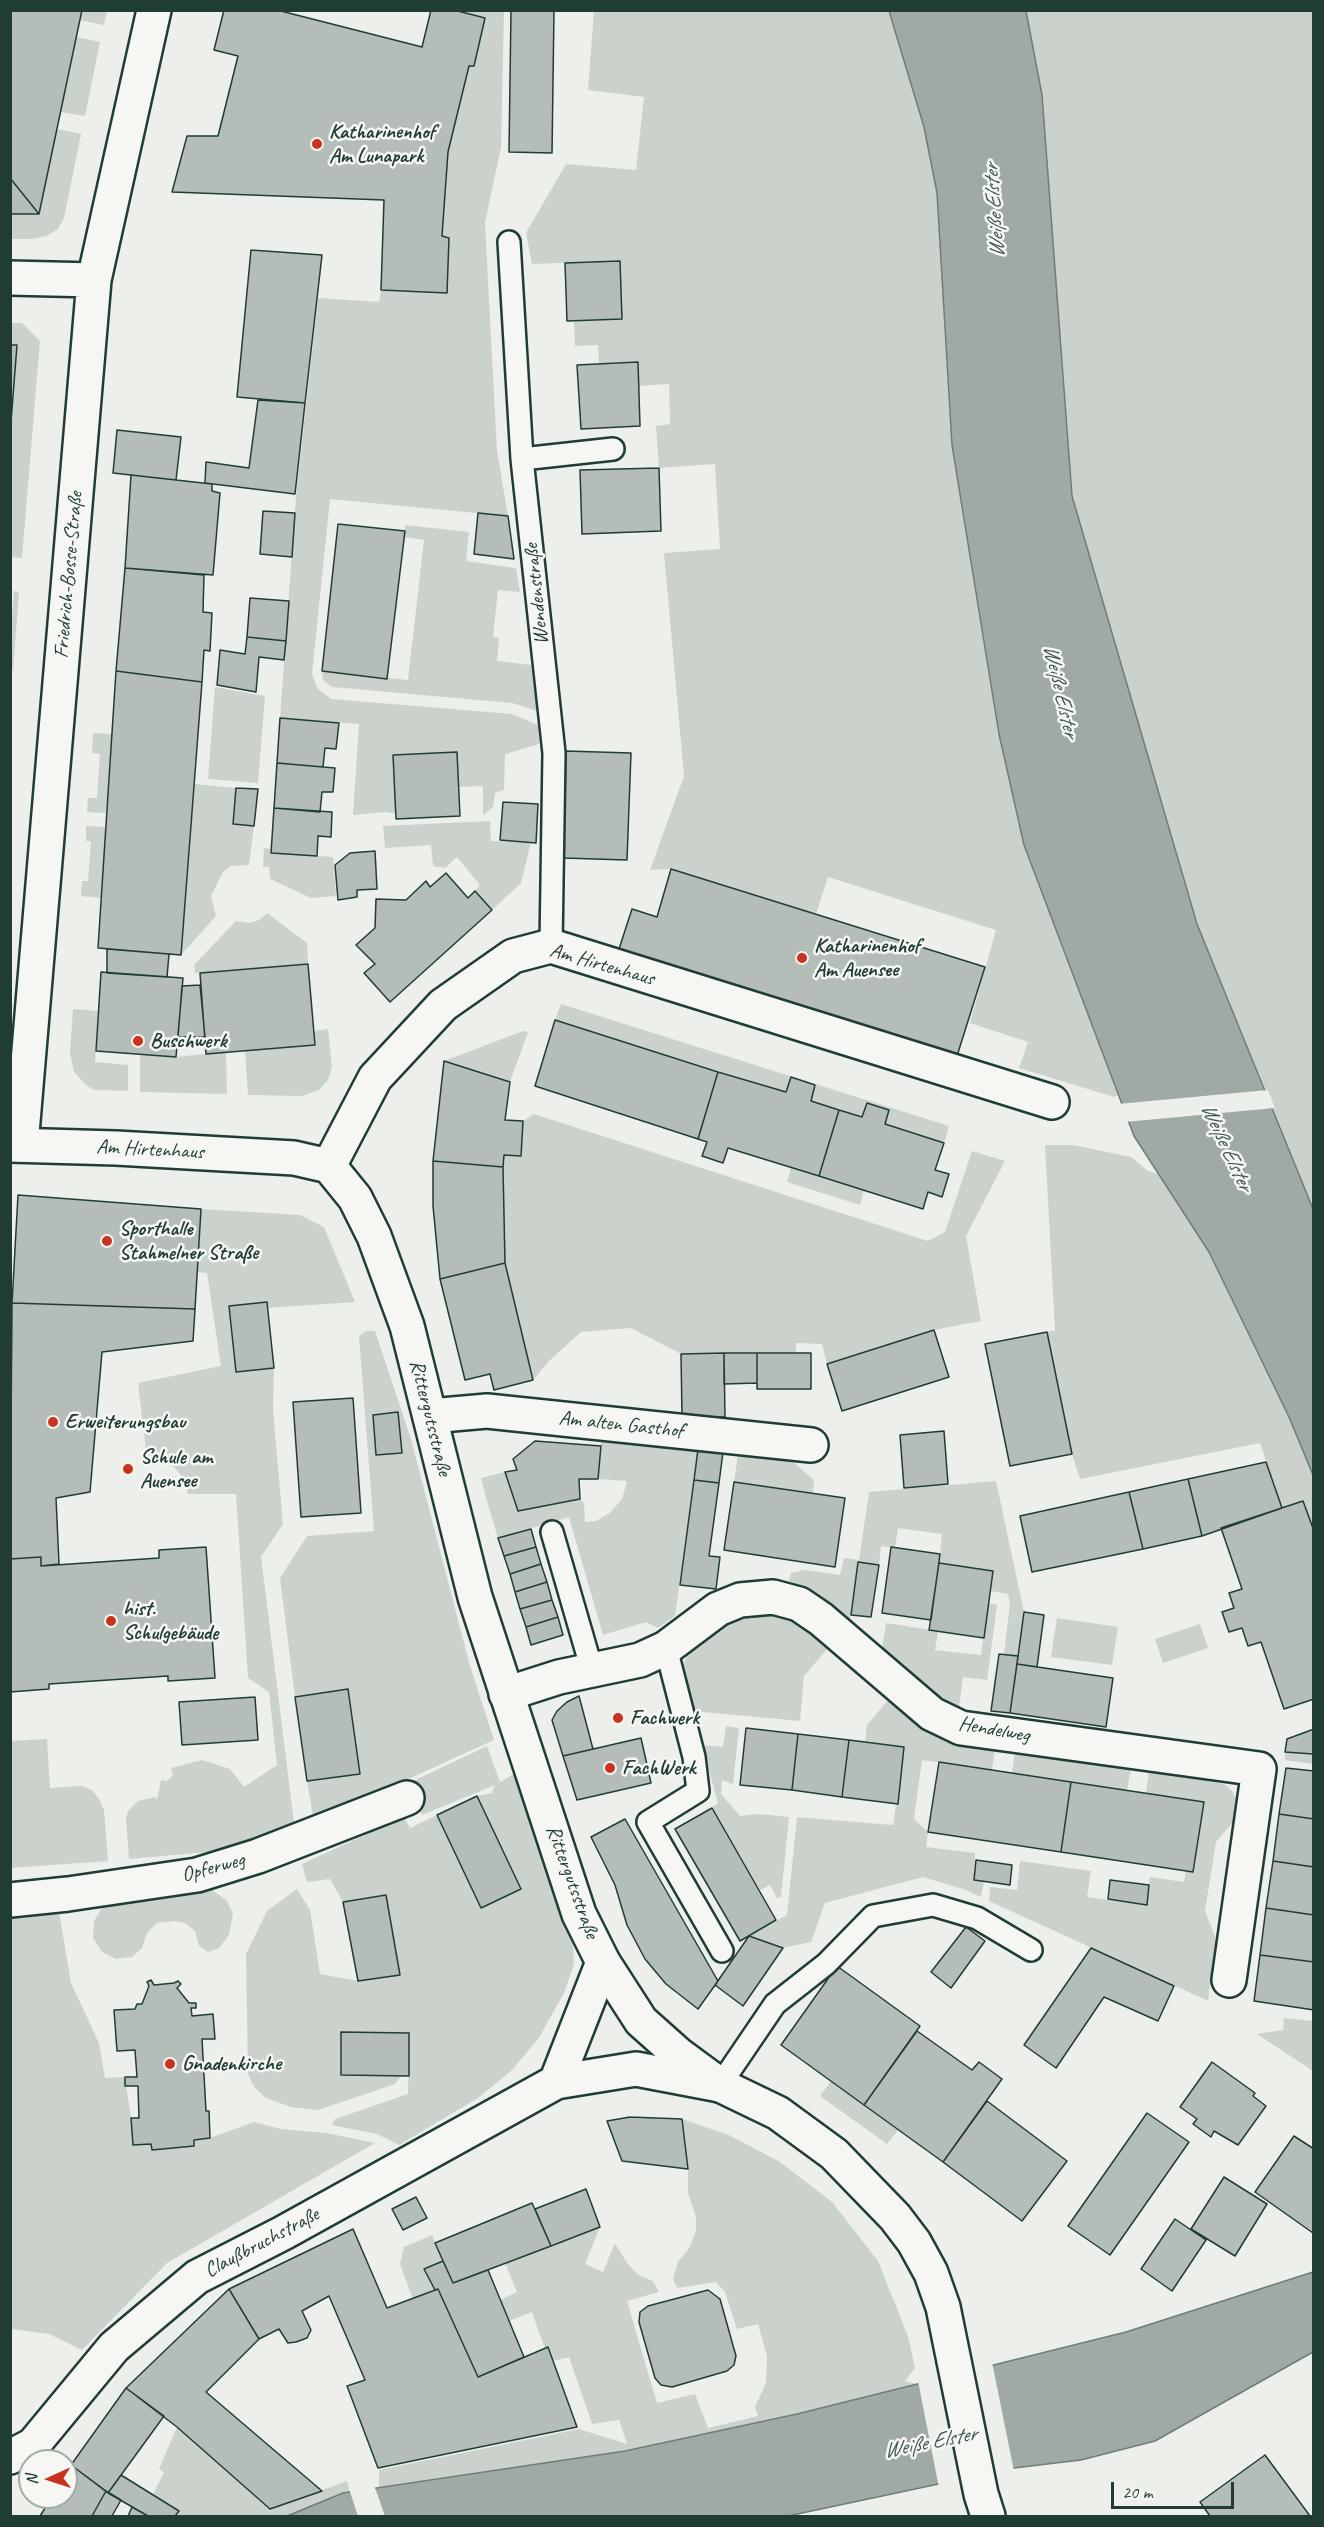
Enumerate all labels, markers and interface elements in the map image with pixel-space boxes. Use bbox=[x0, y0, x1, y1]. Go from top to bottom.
place label: Katharinenhof Am Lunapark bbox=[329, 119, 435, 169]
marker: Katharinenhof Am Lunapark bbox=[310, 137, 324, 151]
water label: Weiße Elster bbox=[979, 163, 1011, 259]
street label: Friedrich-Bosse-Straße bbox=[49, 491, 89, 659]
street label: Wendenstraße bbox=[519, 542, 555, 646]
water label: Weiße Elster bbox=[1037, 642, 1083, 740]
place label: Katharinenhof Am Auensee bbox=[814, 933, 920, 983]
street label: Am Hirtenhaus bbox=[547, 938, 657, 992]
marker: Katharinenhof Am Auensee bbox=[795, 951, 809, 965]
place label: Buschwerk bbox=[150, 1028, 227, 1054]
marker: Buschwerk bbox=[131, 1034, 145, 1048]
water label: Weiße Elster bbox=[1194, 1099, 1258, 1195]
street label: Am Hirtenhaus bbox=[96, 1135, 204, 1165]
place label: Sporthalle Stahmelner Straße bbox=[119, 1216, 258, 1266]
marker: Sporthalle Stahmelner Straße bbox=[100, 1234, 114, 1248]
street label: Rittergutsstraße bbox=[403, 1357, 457, 1479]
street label: Am alten Gasthof bbox=[558, 1406, 684, 1444]
place label: Erweiterungsbau bbox=[65, 1409, 185, 1435]
marker: Erweiterungsbau bbox=[46, 1415, 60, 1429]
place label: Schule am Auensee bbox=[140, 1444, 212, 1494]
marker: Schule am Auensee bbox=[121, 1462, 135, 1476]
place label: hist. Schulgebäude bbox=[123, 1596, 218, 1646]
marker: hist. Schulgebäude bbox=[104, 1614, 118, 1628]
place label: Fachwerk bbox=[630, 1705, 699, 1731]
marker: Fachwerk bbox=[611, 1711, 625, 1725]
street label: Hendelweg bbox=[956, 1711, 1032, 1749]
place label: FachWerk bbox=[622, 1755, 695, 1781]
marker: FachWerk bbox=[603, 1761, 617, 1775]
street label: Rittergutsstraße bbox=[540, 1822, 604, 1942]
street label: Opferweg bbox=[179, 1848, 247, 1888]
place label: Gnadenkirche bbox=[182, 2051, 281, 2077]
marker: Gnadenkirche bbox=[163, 2057, 177, 2071]
street label: Claußbruchstraße bbox=[200, 2202, 324, 2284]
water label: Weiße Elster bbox=[881, 2421, 979, 2465]
north arrow bbox=[18, 2449, 78, 2509]
scale bar bbox=[1114, 2470, 1237, 2508]
text: N bbox=[22, 2474, 42, 2485]
text: 20 m bbox=[1122, 2481, 1153, 2503]

